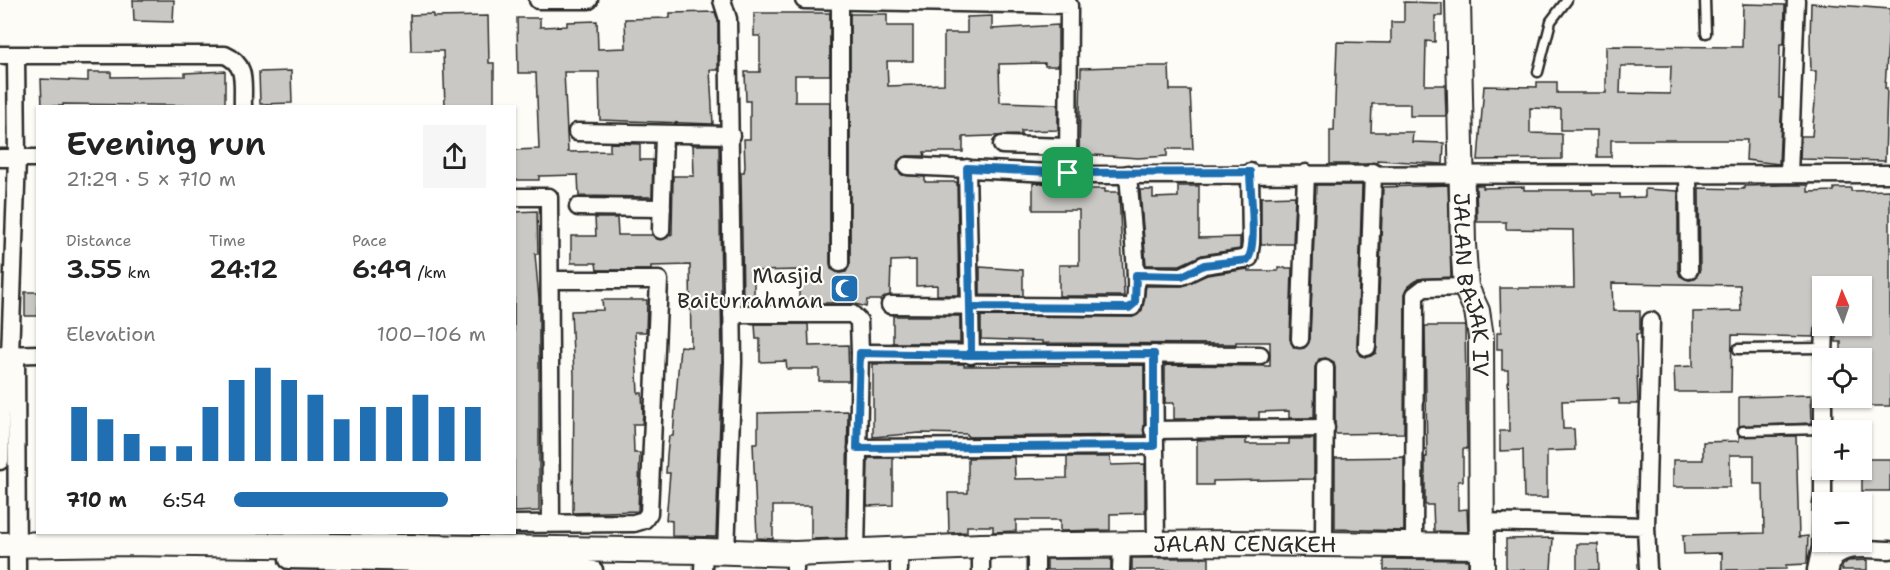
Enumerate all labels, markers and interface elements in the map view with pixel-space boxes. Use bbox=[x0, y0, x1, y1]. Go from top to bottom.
text: Evening run bbox=[66, 121, 266, 166]
button: share bbox=[423, 125, 486, 188]
pin bbox=[1042, 147, 1093, 198]
icon: arrive bbox=[1051, 156, 1084, 189]
text: 21:29 · 5 × 710 m bbox=[66, 166, 236, 192]
street label: JALAN BAJAK IV bbox=[1447, 192, 1496, 377]
text: Distance bbox=[66, 230, 132, 251]
text: Time bbox=[209, 230, 246, 251]
text: Pace bbox=[352, 230, 387, 251]
text: 3.55 bbox=[66, 251, 122, 286]
text: 24:12 bbox=[209, 251, 278, 286]
text: 6:49 bbox=[352, 251, 412, 286]
place label: Masjid Baiturrahman bbox=[677, 261, 823, 315]
text: km bbox=[122, 262, 150, 283]
text: /km bbox=[412, 262, 446, 283]
mosque icon: Masjid Baiturrahman bbox=[828, 272, 860, 304]
north arrow bbox=[1812, 276, 1872, 336]
map controls bbox=[1812, 276, 1872, 552]
text: Elevation bbox=[66, 321, 156, 347]
text: 100–106 m bbox=[377, 321, 486, 347]
button: locate bbox=[1812, 348, 1872, 408]
button: + bbox=[1812, 420, 1872, 480]
text: 710 m bbox=[66, 487, 127, 513]
text: 6:54 bbox=[162, 487, 206, 513]
button: − bbox=[1812, 492, 1872, 552]
street label: JALAN CENGKEH bbox=[1153, 529, 1337, 559]

